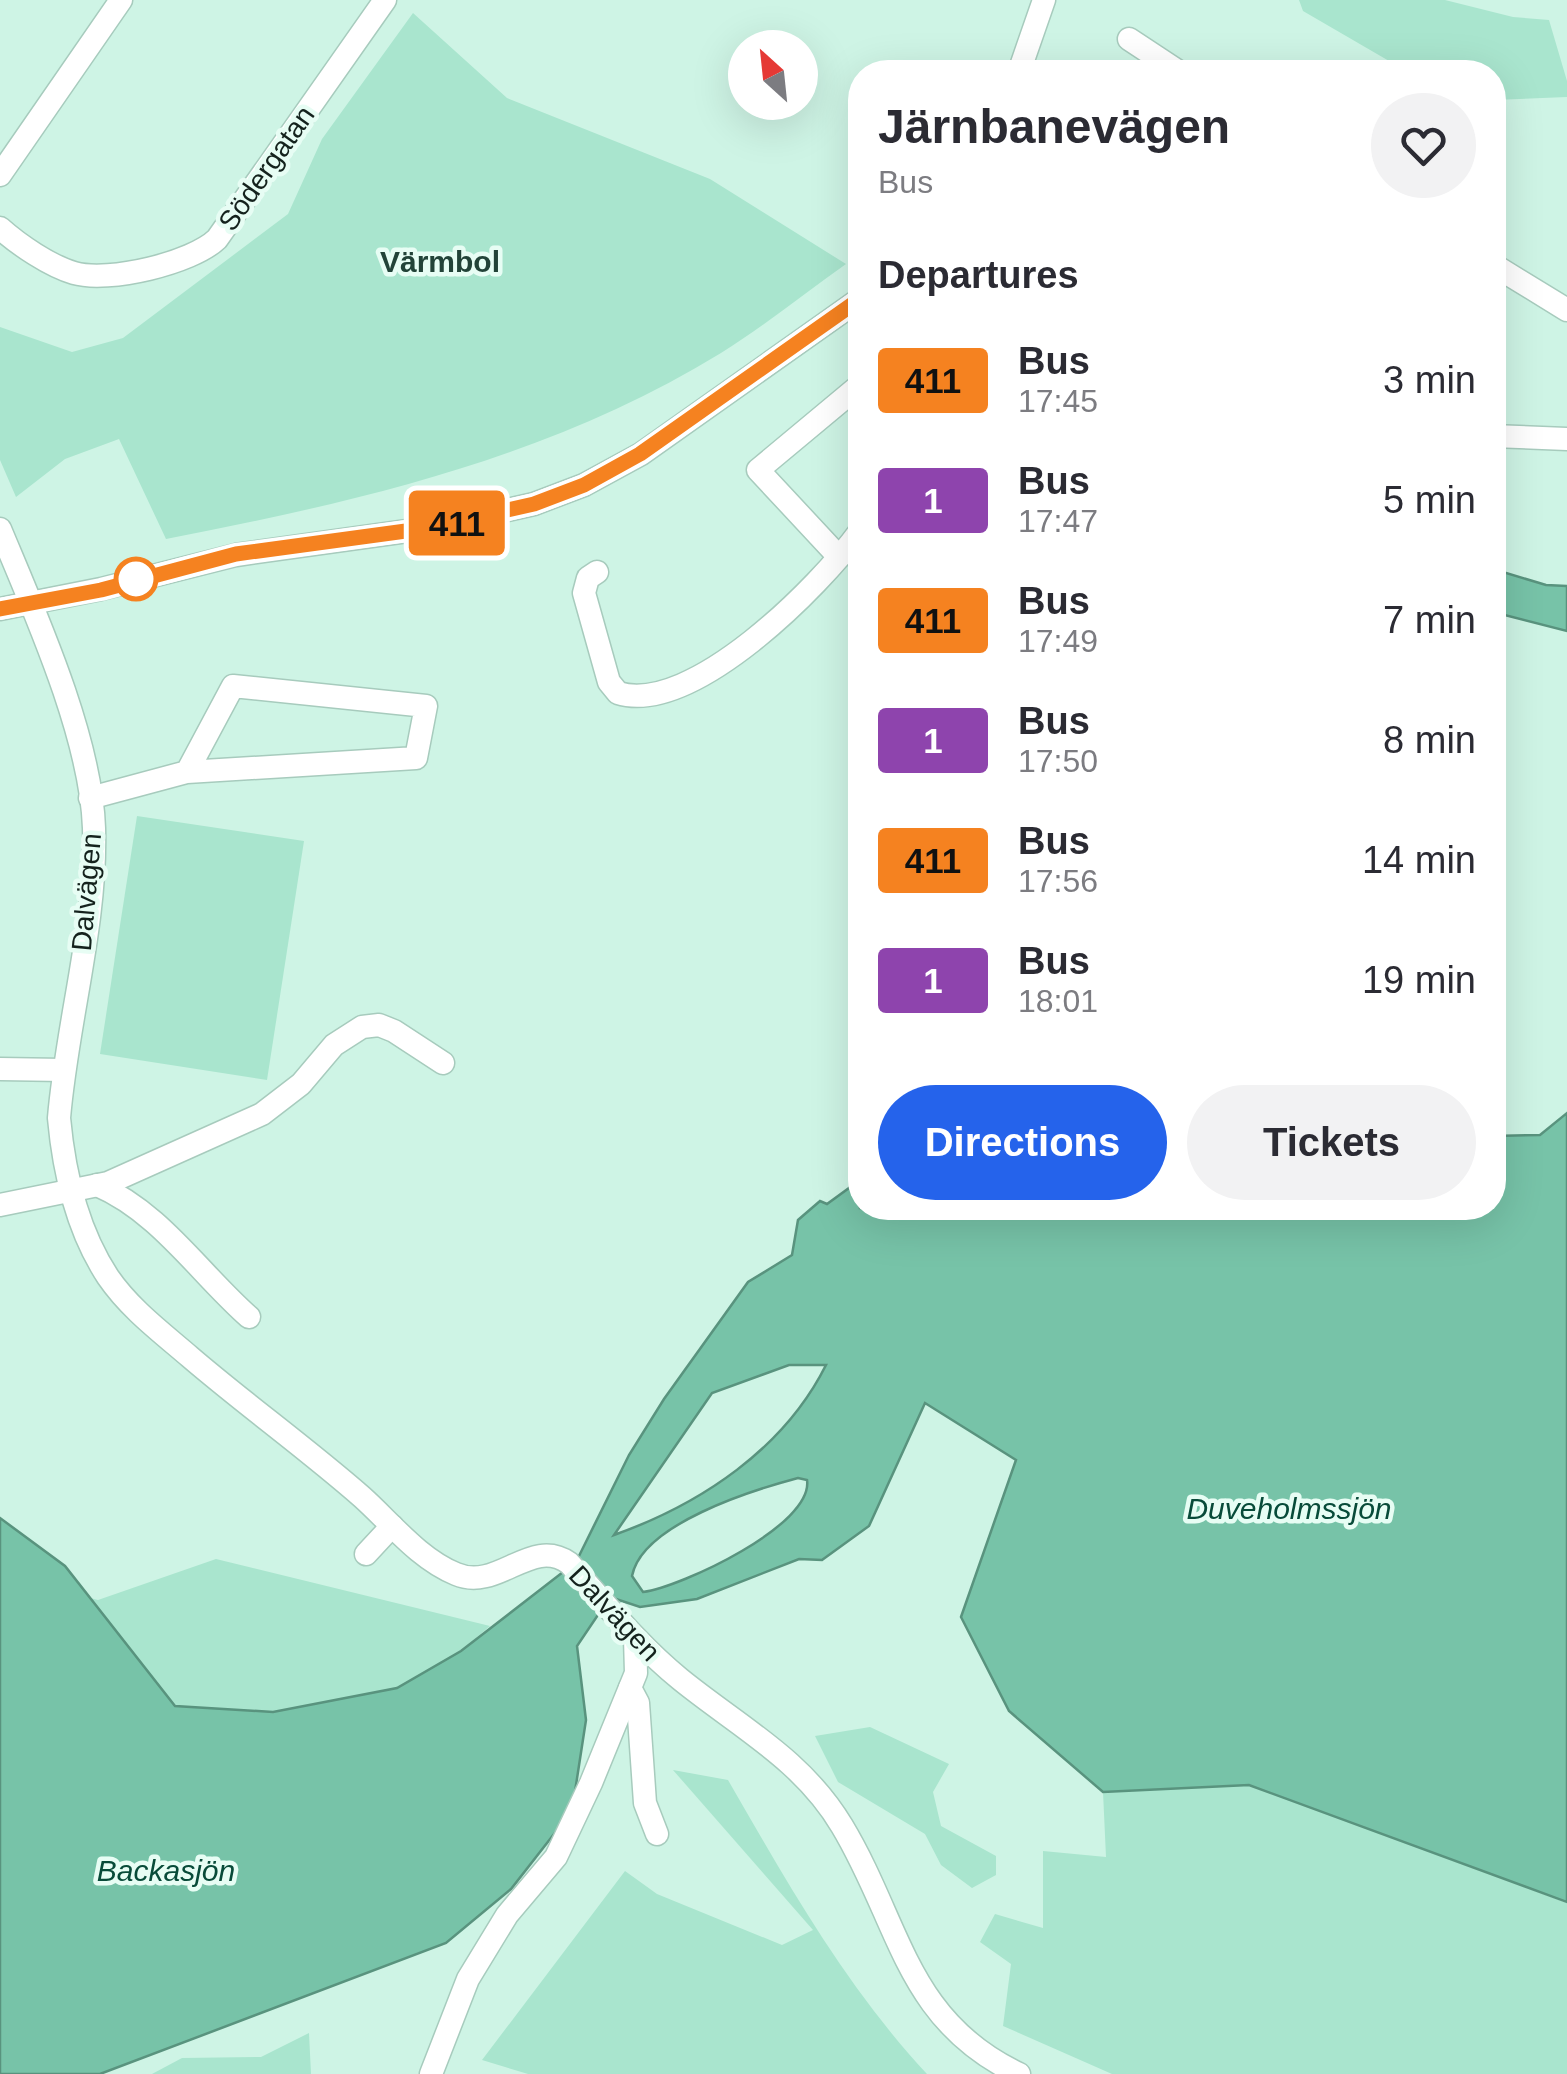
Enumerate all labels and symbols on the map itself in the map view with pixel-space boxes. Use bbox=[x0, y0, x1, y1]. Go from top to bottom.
north arrow bbox=[728, 30, 818, 120]
street label: Södergatan bbox=[212, 100, 321, 236]
district label: Värmbol bbox=[380, 245, 500, 278]
line badge: 411 bbox=[400, 490, 514, 556]
unlabelled marker bbox=[115, 558, 157, 600]
street label: Dalvägen bbox=[66, 832, 107, 952]
water label: Duveholmssjön bbox=[1186, 1492, 1392, 1525]
street label: Dalvägen bbox=[563, 1560, 666, 1667]
water label: Backasjön bbox=[97, 1854, 235, 1887]

